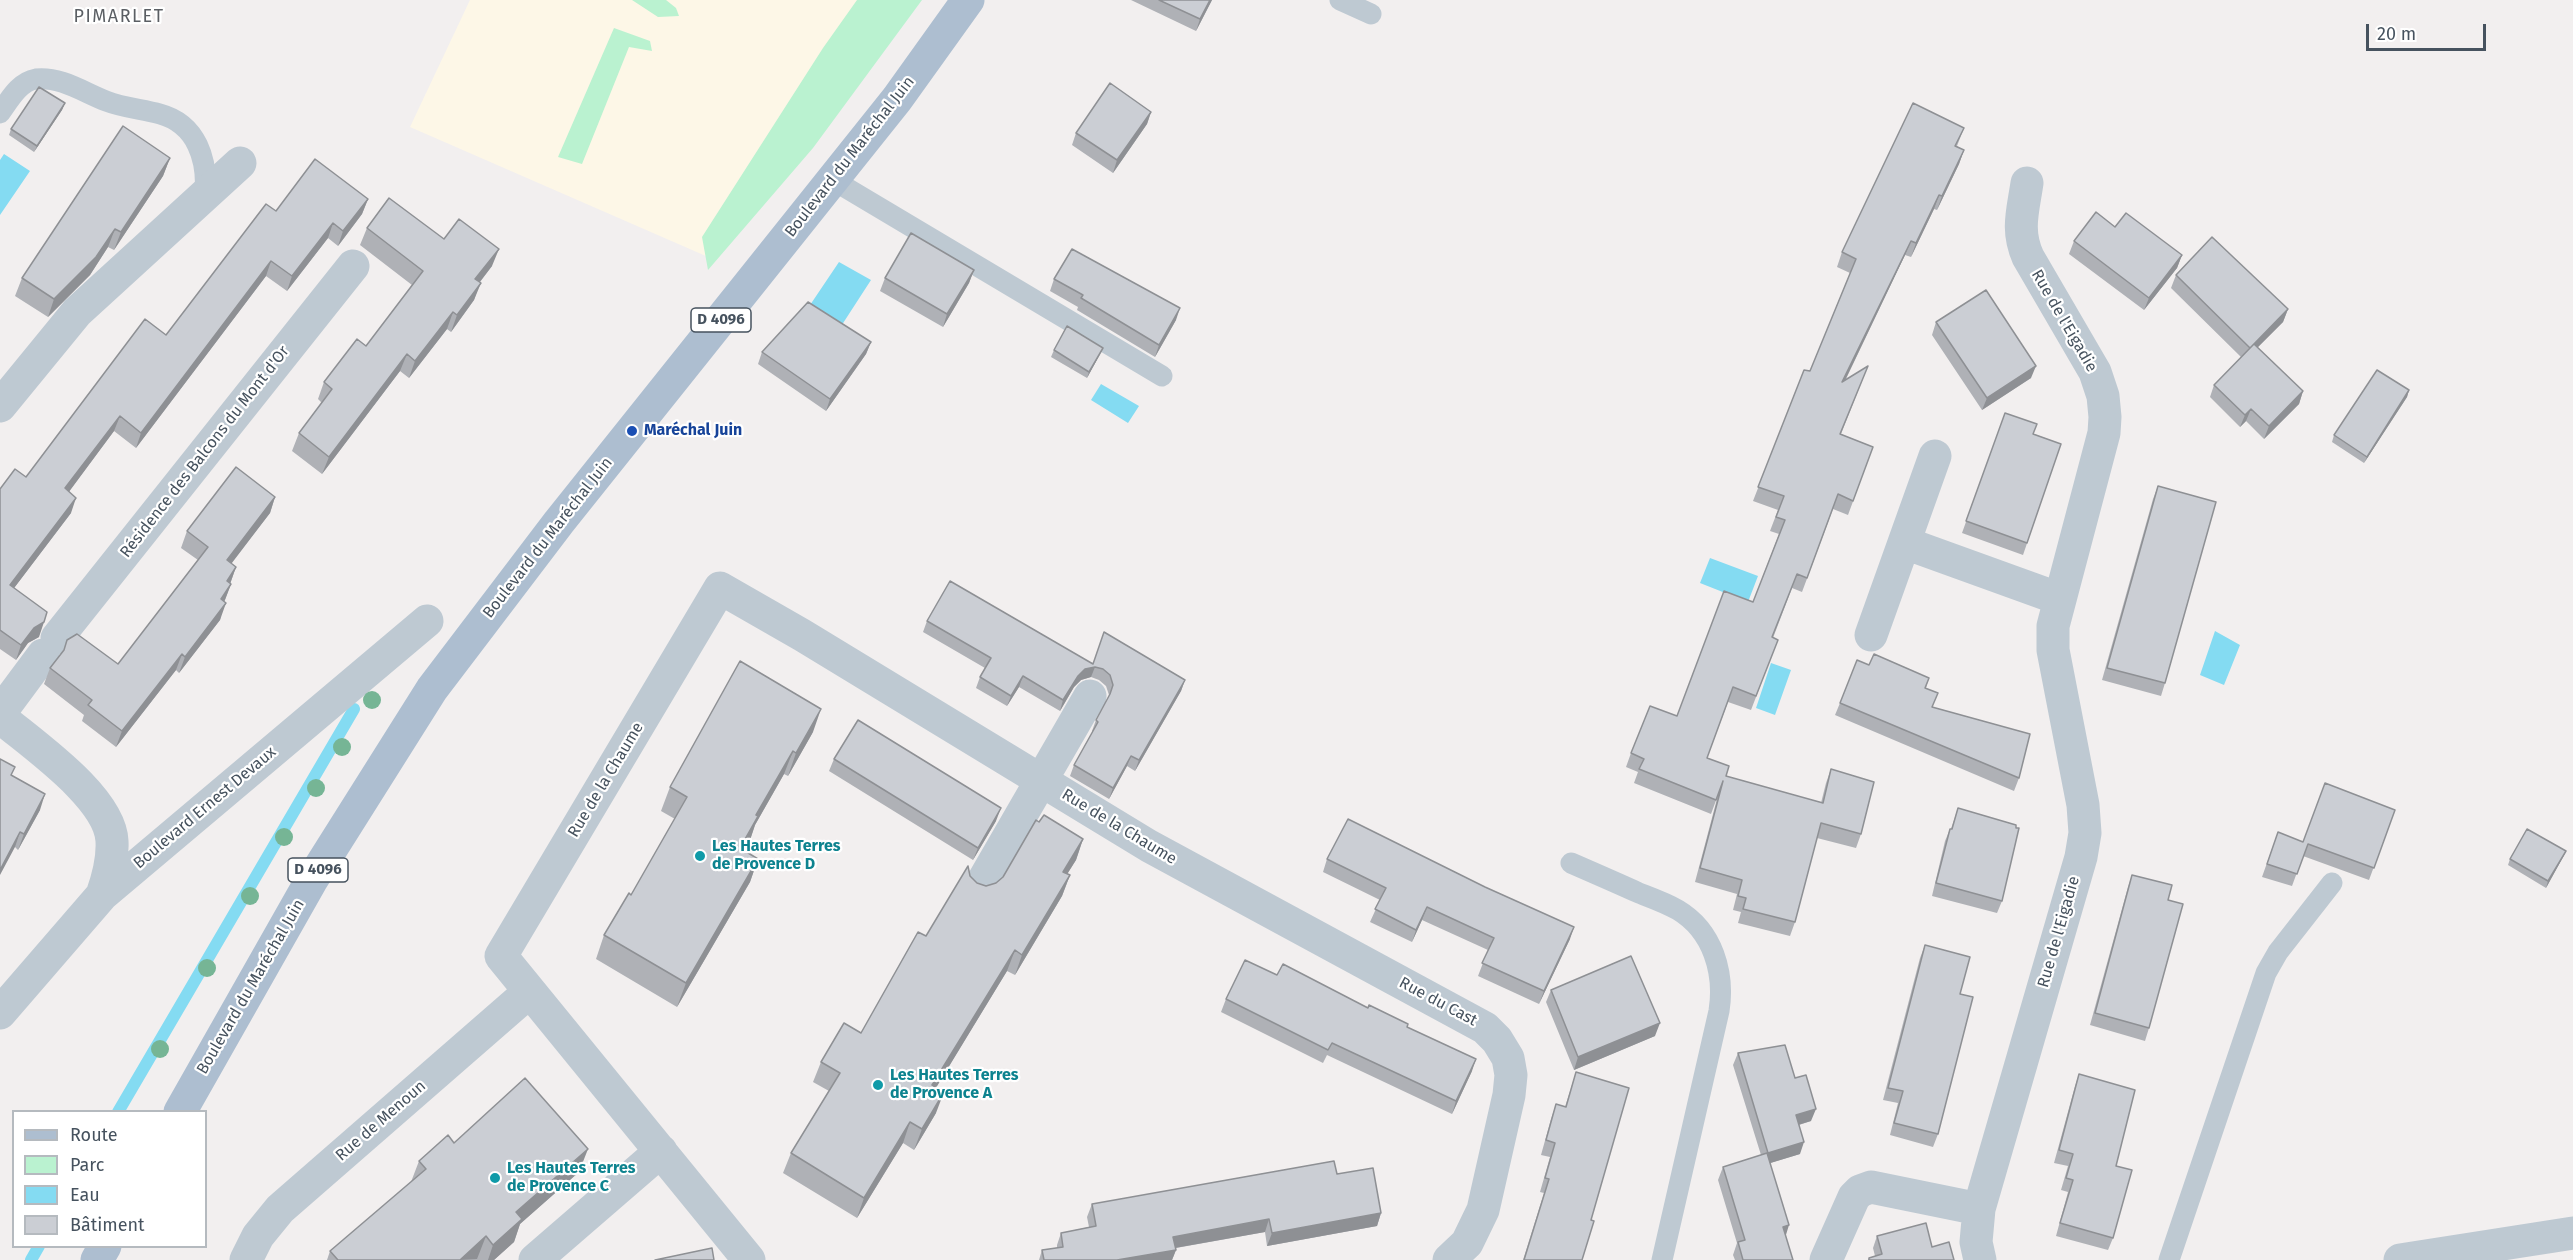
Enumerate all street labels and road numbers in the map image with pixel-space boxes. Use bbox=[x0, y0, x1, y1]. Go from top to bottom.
street label: Boulevard du Maréchal Juin bbox=[781, 73, 919, 241]
street label: Rue de l'Eigadie bbox=[2027, 266, 2101, 376]
road number: D 4096 bbox=[691, 308, 751, 332]
street label: Résidence des Balcons du Mont d'Or bbox=[116, 342, 294, 562]
street label: Boulevard du Maréchal Juin bbox=[479, 454, 617, 622]
street label: Rue de la Chaume bbox=[564, 719, 648, 841]
street label: Boulevard Ernest Devaux bbox=[130, 743, 280, 873]
street label: Rue de la Chaume bbox=[1058, 785, 1180, 869]
road number: D 4096 bbox=[288, 858, 348, 882]
street label: Rue de l'Eigadie bbox=[2034, 874, 2084, 990]
street label: Boulevard du Maréchal Juin bbox=[193, 896, 309, 1078]
street label: Rue du Cast bbox=[1396, 973, 1480, 1031]
street label: Rue de Menoun bbox=[332, 1077, 430, 1165]

